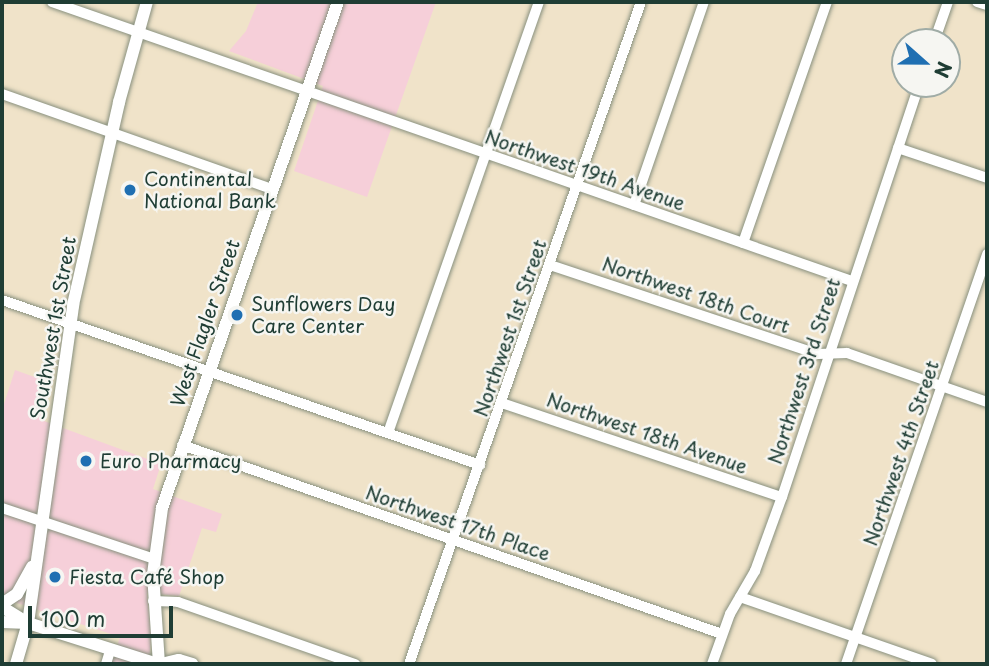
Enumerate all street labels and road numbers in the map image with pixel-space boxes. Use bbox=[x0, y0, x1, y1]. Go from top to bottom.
street label: Northwest 19th Avenue bbox=[482, 125, 688, 215]
street label: Southwest 1st Street bbox=[25, 233, 81, 423]
street label: Northwest 1st Street bbox=[468, 235, 552, 421]
street label: West Flagler Street bbox=[165, 236, 245, 410]
street label: Northwest 18th Court bbox=[599, 252, 793, 338]
street label: Northwest 3rd Street bbox=[763, 274, 845, 468]
street label: Northwest 4th Street bbox=[859, 357, 943, 549]
street label: Northwest 18th Avenue bbox=[544, 388, 750, 478]
street label: Northwest 17th Place bbox=[363, 481, 553, 565]

